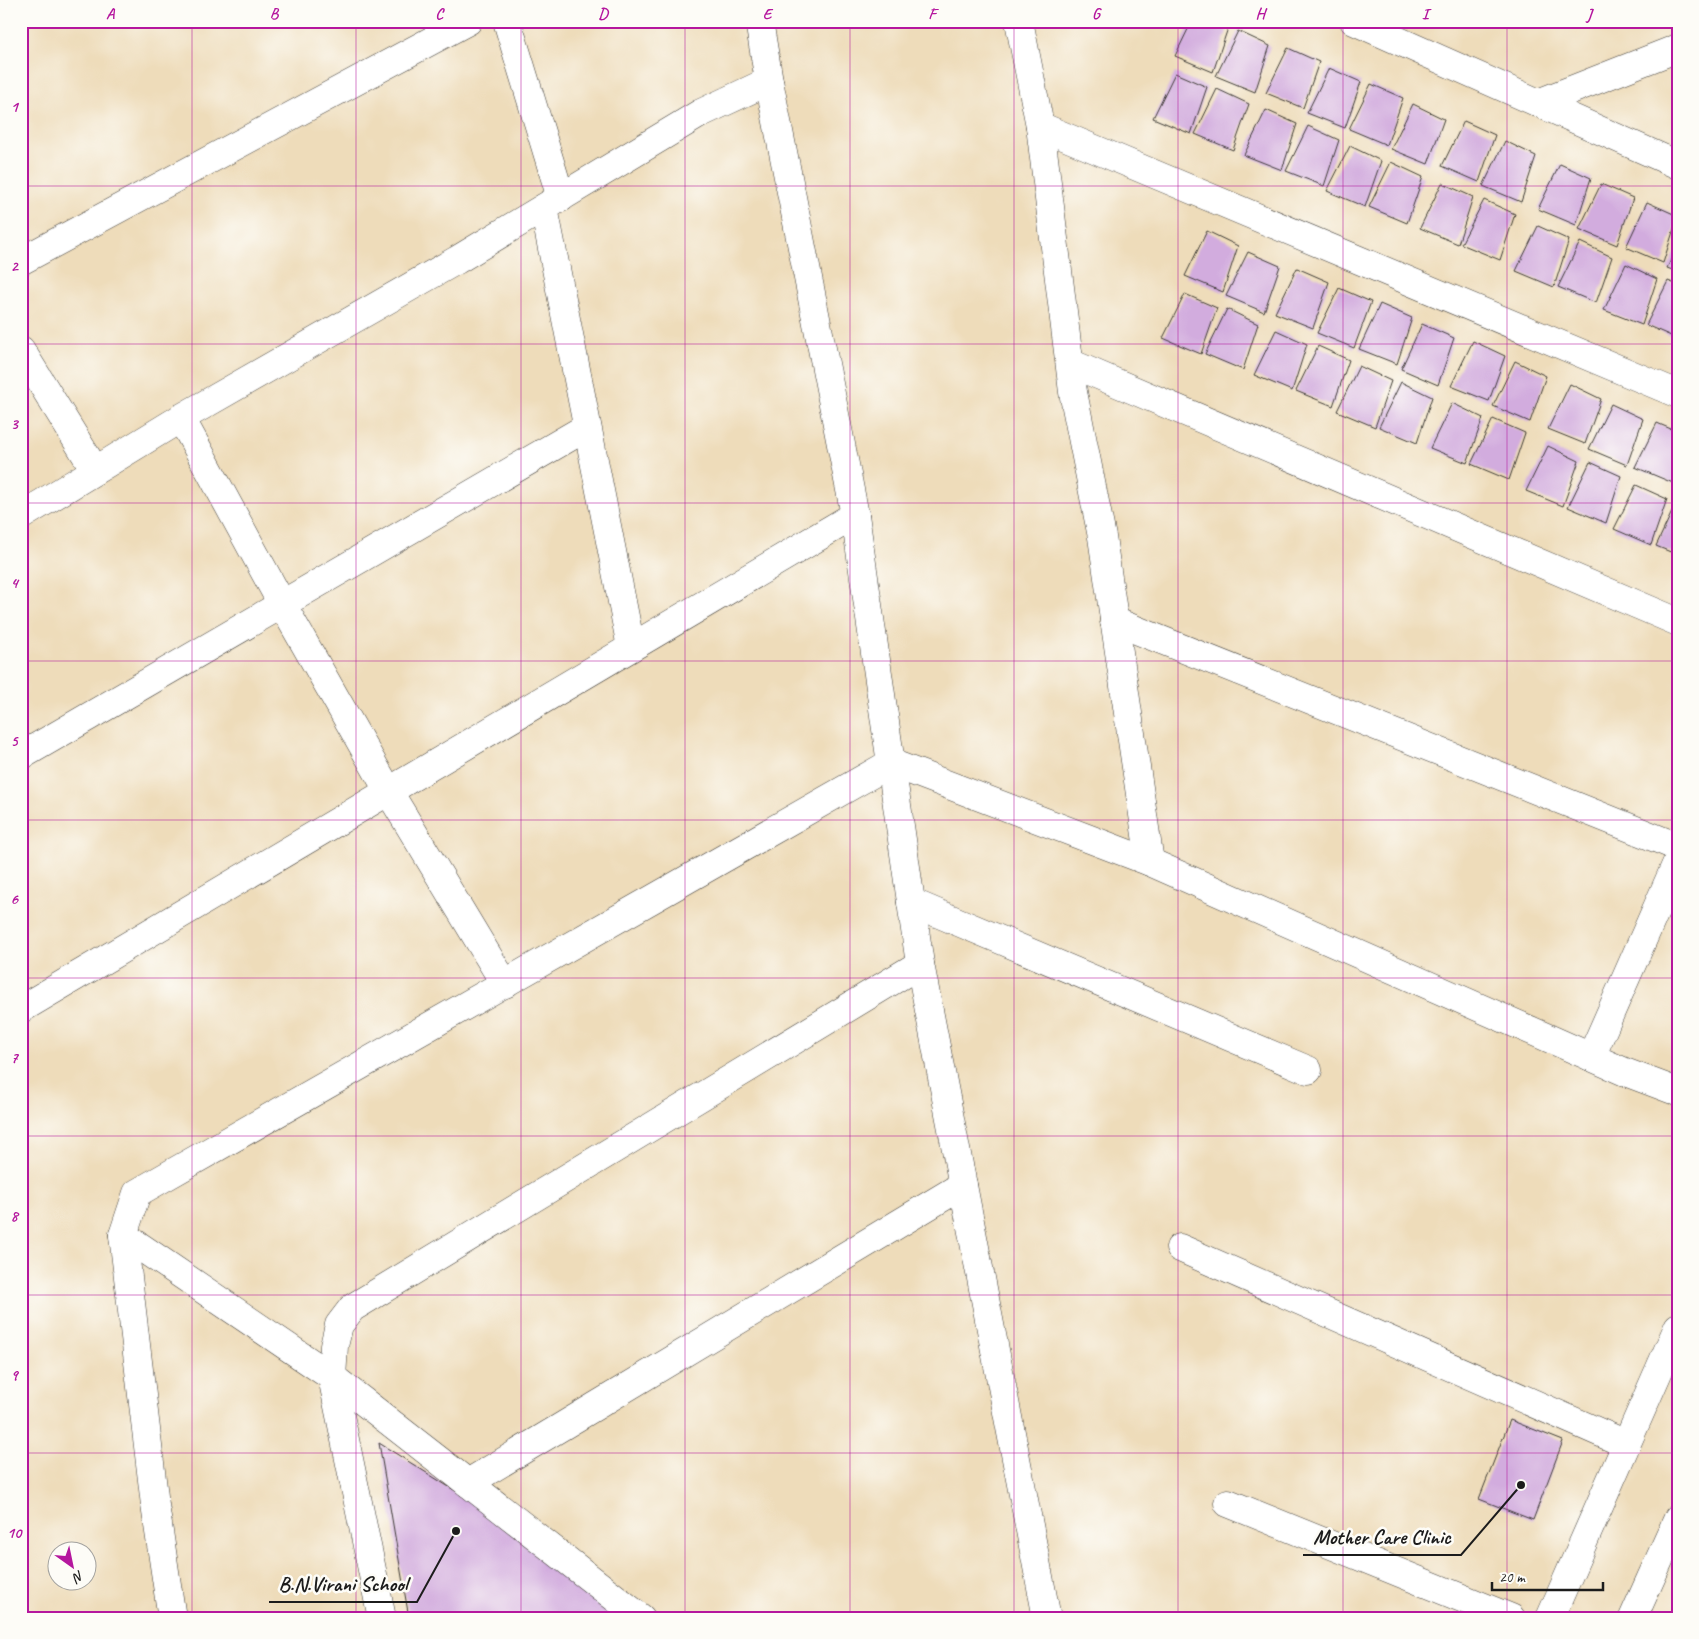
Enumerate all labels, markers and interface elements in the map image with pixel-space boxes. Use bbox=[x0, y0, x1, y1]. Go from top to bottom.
text: A bbox=[106, 4, 116, 24]
text: B bbox=[270, 4, 280, 24]
text: C bbox=[435, 4, 445, 24]
text: D bbox=[598, 4, 609, 24]
text: E bbox=[763, 4, 774, 24]
text: F bbox=[928, 4, 939, 24]
text: G bbox=[1092, 4, 1102, 24]
text: H bbox=[1255, 4, 1267, 24]
text: I bbox=[1422, 4, 1432, 24]
text: J bbox=[1585, 4, 1594, 24]
text: 1 bbox=[10, 97, 19, 117]
text: 2 bbox=[10, 256, 19, 276]
text: 3 bbox=[10, 414, 19, 434]
text: 4 bbox=[10, 573, 19, 593]
text: 5 bbox=[11, 731, 20, 751]
text: 6 bbox=[10, 889, 19, 909]
text: 7 bbox=[10, 1048, 19, 1068]
text: 8 bbox=[10, 1206, 19, 1226]
text: 9 bbox=[10, 1365, 19, 1385]
callout: Mother Care Clinic bbox=[1303, 1519, 1461, 1555]
text: 10 bbox=[7, 1523, 23, 1543]
text: Mother Care Clinic bbox=[1313, 1524, 1452, 1550]
north arrow bbox=[48, 1542, 98, 1592]
scale bar bbox=[1492, 1559, 1603, 1591]
callout: B.N.Virani School bbox=[269, 1566, 417, 1602]
text: N bbox=[69, 1567, 87, 1587]
text: 20 m bbox=[1499, 1568, 1526, 1587]
text: B.N.Virani School bbox=[278, 1571, 412, 1597]

